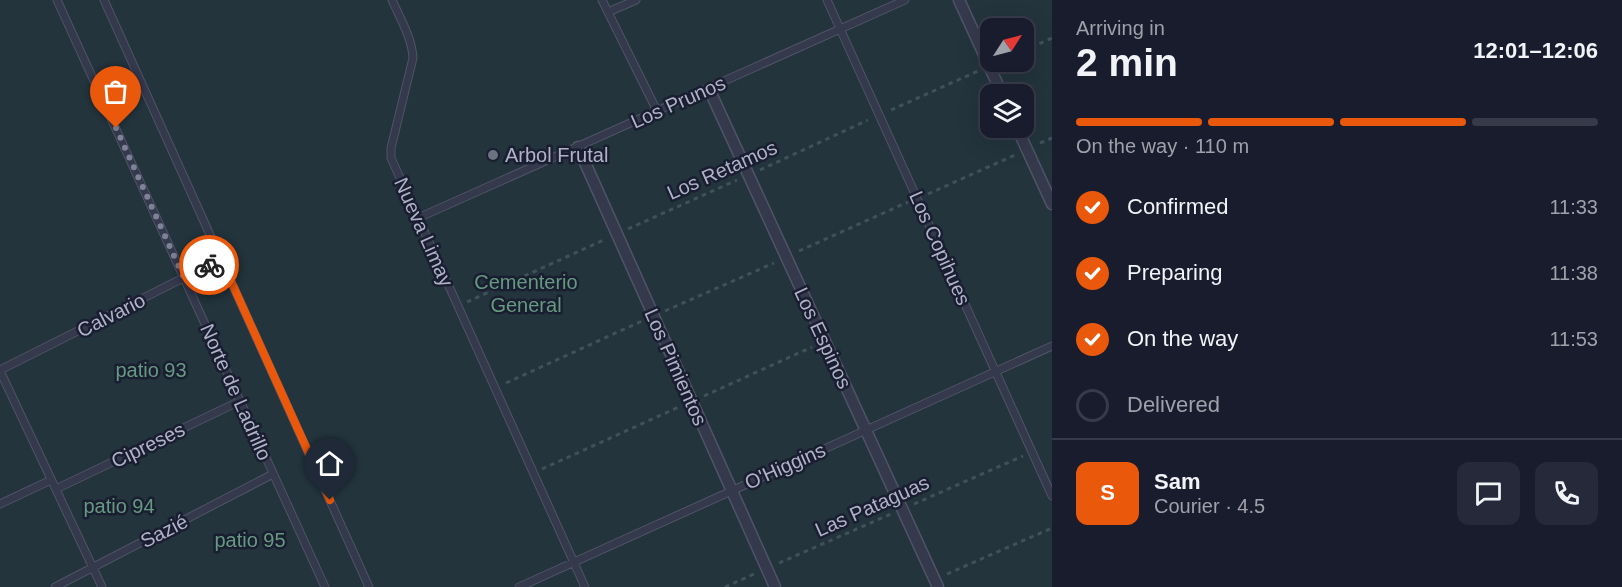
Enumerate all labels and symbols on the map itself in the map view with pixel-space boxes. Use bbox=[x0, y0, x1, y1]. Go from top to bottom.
north arrow bbox=[980, 18, 1034, 72]
pin bbox=[90, 66, 141, 128]
street label: Los Prunos bbox=[627, 71, 729, 133]
street label: Los Retamos bbox=[664, 136, 780, 204]
place label: Arbol Frutal bbox=[505, 144, 608, 166]
marker: Arbol Frutal bbox=[486, 148, 500, 162]
street label: Nueva Limay bbox=[390, 174, 458, 290]
street label: Los Copihues bbox=[905, 188, 975, 308]
courier bbox=[179, 235, 239, 295]
park label: Cementerio General bbox=[474, 271, 578, 316]
street label: Los Espinos bbox=[790, 284, 856, 392]
street label: Calvario bbox=[73, 289, 149, 341]
street label: Los Pimientos bbox=[640, 305, 712, 429]
street label: Norte de Ladrillo bbox=[196, 320, 276, 464]
park label: patio 93 bbox=[115, 359, 187, 381]
street label: Cipreses bbox=[108, 418, 188, 472]
pin bbox=[304, 438, 355, 500]
street label: O'Higgins bbox=[741, 438, 829, 494]
street label: Las Pataguas bbox=[812, 471, 932, 541]
park label: patio 94 bbox=[83, 495, 155, 517]
street label: Sazié bbox=[137, 510, 191, 552]
park label: patio 95 bbox=[214, 529, 286, 551]

